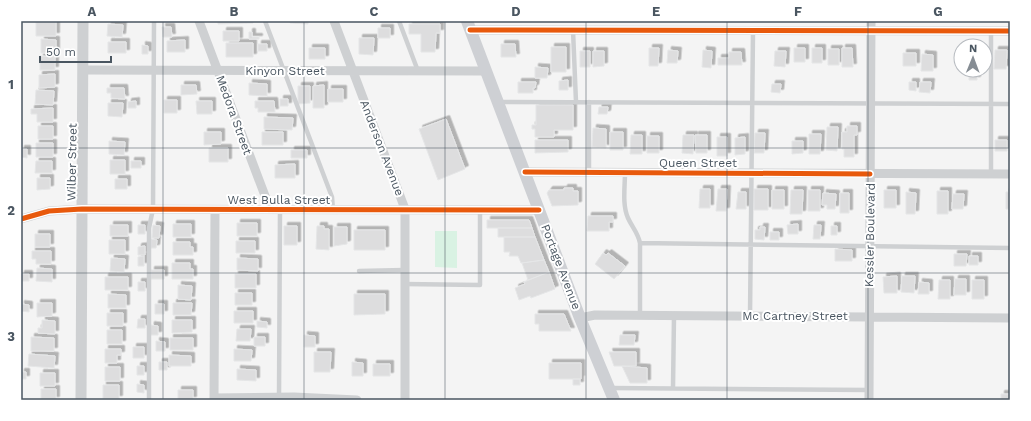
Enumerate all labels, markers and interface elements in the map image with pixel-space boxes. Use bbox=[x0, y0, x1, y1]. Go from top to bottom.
text: A bbox=[88, 4, 97, 19]
text: B bbox=[230, 4, 239, 19]
text: C bbox=[370, 4, 379, 19]
text: D bbox=[511, 4, 521, 19]
text: E bbox=[652, 4, 660, 19]
text: F bbox=[794, 4, 802, 19]
text: G bbox=[933, 4, 943, 19]
scale bar bbox=[40, 38, 111, 64]
north arrow bbox=[953, 38, 993, 78]
text: N bbox=[969, 42, 977, 55]
text: 50 m bbox=[46, 45, 76, 59]
street label: Kinyon Street bbox=[245, 64, 325, 78]
street label: Medora Street bbox=[213, 73, 255, 157]
text: 1 bbox=[8, 77, 14, 92]
street label: Anderson Avenue bbox=[357, 98, 407, 198]
street label: Wilber Street bbox=[64, 123, 80, 201]
street label: Queen Street bbox=[659, 156, 737, 170]
street label: Kessler Boulevard bbox=[862, 183, 878, 287]
street label: West Bulla Street bbox=[228, 193, 330, 207]
text: 2 bbox=[7, 203, 15, 218]
street label: Portage Avenue bbox=[538, 222, 584, 312]
street label: Mc Cartney Street bbox=[742, 309, 848, 323]
text: 3 bbox=[7, 329, 15, 344]

